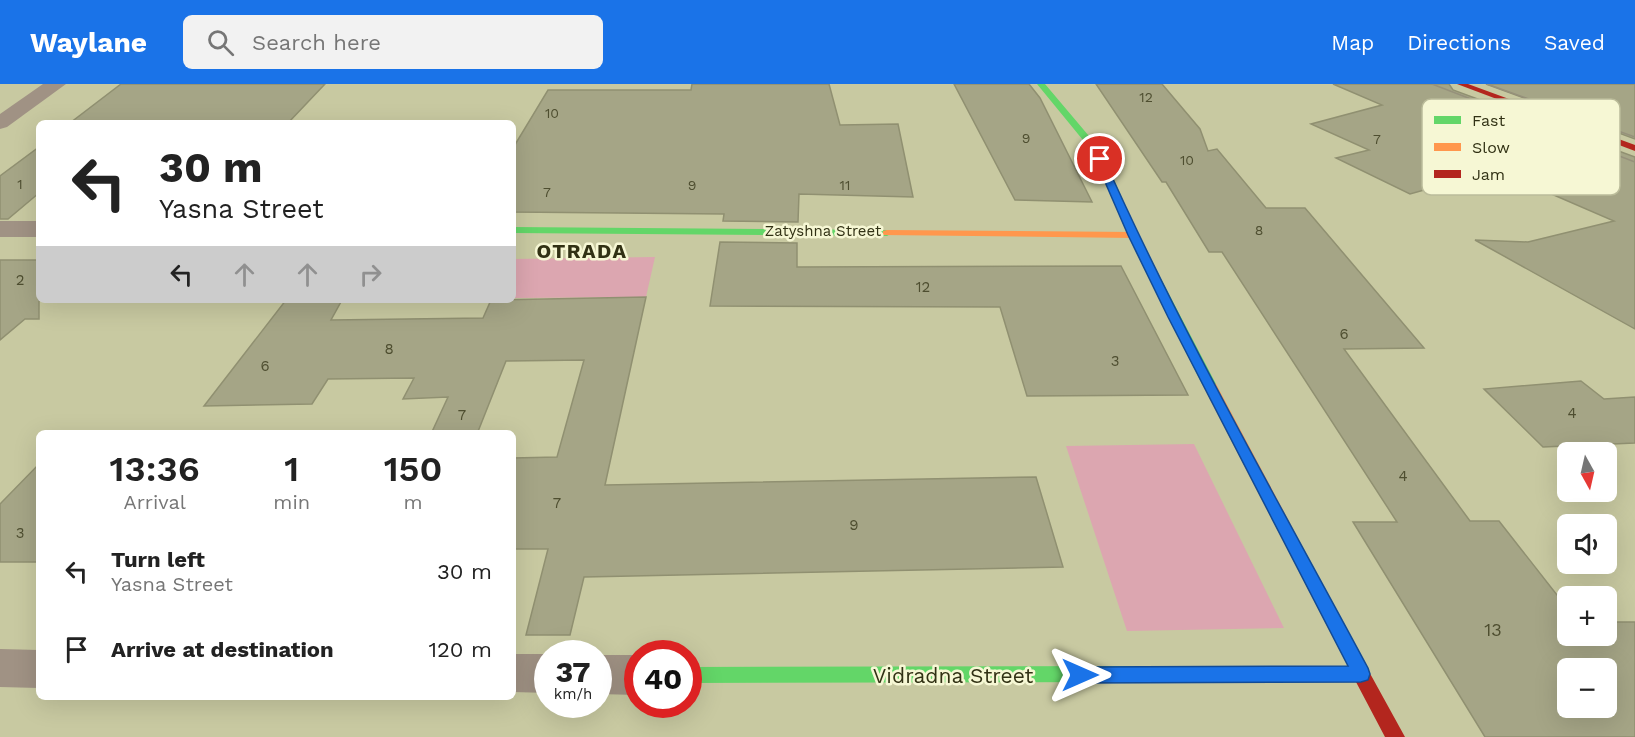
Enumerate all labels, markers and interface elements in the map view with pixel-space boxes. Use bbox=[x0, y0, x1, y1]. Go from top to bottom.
search box bbox=[183, 15, 603, 69]
text: Waylane bbox=[30, 26, 147, 59]
icon: search bbox=[204, 26, 237, 59]
text: Search here bbox=[252, 30, 381, 55]
text: Map bbox=[1331, 30, 1374, 55]
text: Directions bbox=[1407, 30, 1511, 55]
text: Saved bbox=[1544, 30, 1605, 55]
house number: 12 bbox=[1139, 89, 1153, 105]
legend bbox=[1422, 99, 1620, 195]
house number: 10 bbox=[545, 105, 559, 121]
text: Fast bbox=[1472, 111, 1505, 130]
house number: 9 bbox=[1022, 130, 1030, 146]
house number: 7 bbox=[1373, 131, 1381, 147]
pin bbox=[1074, 133, 1125, 184]
text: Slow bbox=[1472, 138, 1510, 157]
icon: arrive bbox=[1083, 142, 1116, 175]
text: 30 m bbox=[159, 143, 263, 192]
icon: left bbox=[60, 144, 138, 222]
house number: 10 bbox=[1180, 152, 1194, 168]
text: Jam bbox=[1472, 165, 1505, 184]
house number: 1 bbox=[17, 176, 23, 192]
house number: 9 bbox=[688, 177, 696, 193]
house number: 11 bbox=[840, 177, 850, 193]
house number: 7 bbox=[543, 184, 551, 200]
text: Yasna Street bbox=[159, 193, 323, 225]
street label: Zatyshna Street bbox=[765, 222, 882, 240]
house number: 8 bbox=[1255, 222, 1263, 238]
district label: OTRADA bbox=[537, 239, 628, 263]
icon: left bbox=[165, 258, 198, 291]
icon: ahead bbox=[228, 258, 261, 291]
icon: ahead bbox=[291, 258, 324, 291]
icon: right bbox=[354, 258, 387, 291]
house number: 2 bbox=[16, 271, 24, 289]
house number: 12 bbox=[916, 278, 930, 296]
house number: 6 bbox=[1339, 325, 1349, 343]
house number: 8 bbox=[384, 340, 394, 358]
house number: 3 bbox=[1111, 352, 1119, 370]
house number: 6 bbox=[260, 357, 270, 375]
house number: 4 bbox=[1567, 404, 1577, 422]
house number: 7 bbox=[458, 406, 466, 424]
north arrow bbox=[1557, 442, 1617, 502]
map controls bbox=[1557, 442, 1617, 718]
text: 13:36 bbox=[110, 448, 200, 490]
text: 1 bbox=[284, 448, 299, 490]
text: 150 bbox=[384, 448, 442, 490]
house number: 4 bbox=[1398, 467, 1408, 485]
text: Arrival bbox=[123, 490, 186, 514]
text: min bbox=[273, 490, 310, 514]
text: m bbox=[404, 490, 423, 514]
house number: 7 bbox=[553, 494, 561, 512]
button: sound bbox=[1557, 514, 1617, 574]
house number: 9 bbox=[849, 516, 859, 534]
house number: 3 bbox=[16, 524, 24, 542]
text: Turn left bbox=[111, 547, 205, 572]
icon: left bbox=[60, 555, 93, 588]
text: 30 m bbox=[437, 559, 492, 584]
text: Yasna Street bbox=[111, 572, 233, 596]
button: + bbox=[1557, 586, 1617, 646]
house number: 13 bbox=[1484, 619, 1502, 640]
icon: arrive bbox=[60, 633, 93, 666]
text: Arrive at destination bbox=[111, 637, 334, 662]
text: 120 m bbox=[428, 637, 492, 662]
speed limit sign: 40 bbox=[624, 640, 702, 718]
position arrow bbox=[1048, 643, 1112, 707]
text: 37 bbox=[555, 654, 591, 689]
button: − bbox=[1557, 658, 1617, 718]
street label: Vidradna Street bbox=[873, 663, 1033, 688]
text: km/h bbox=[554, 685, 592, 703]

